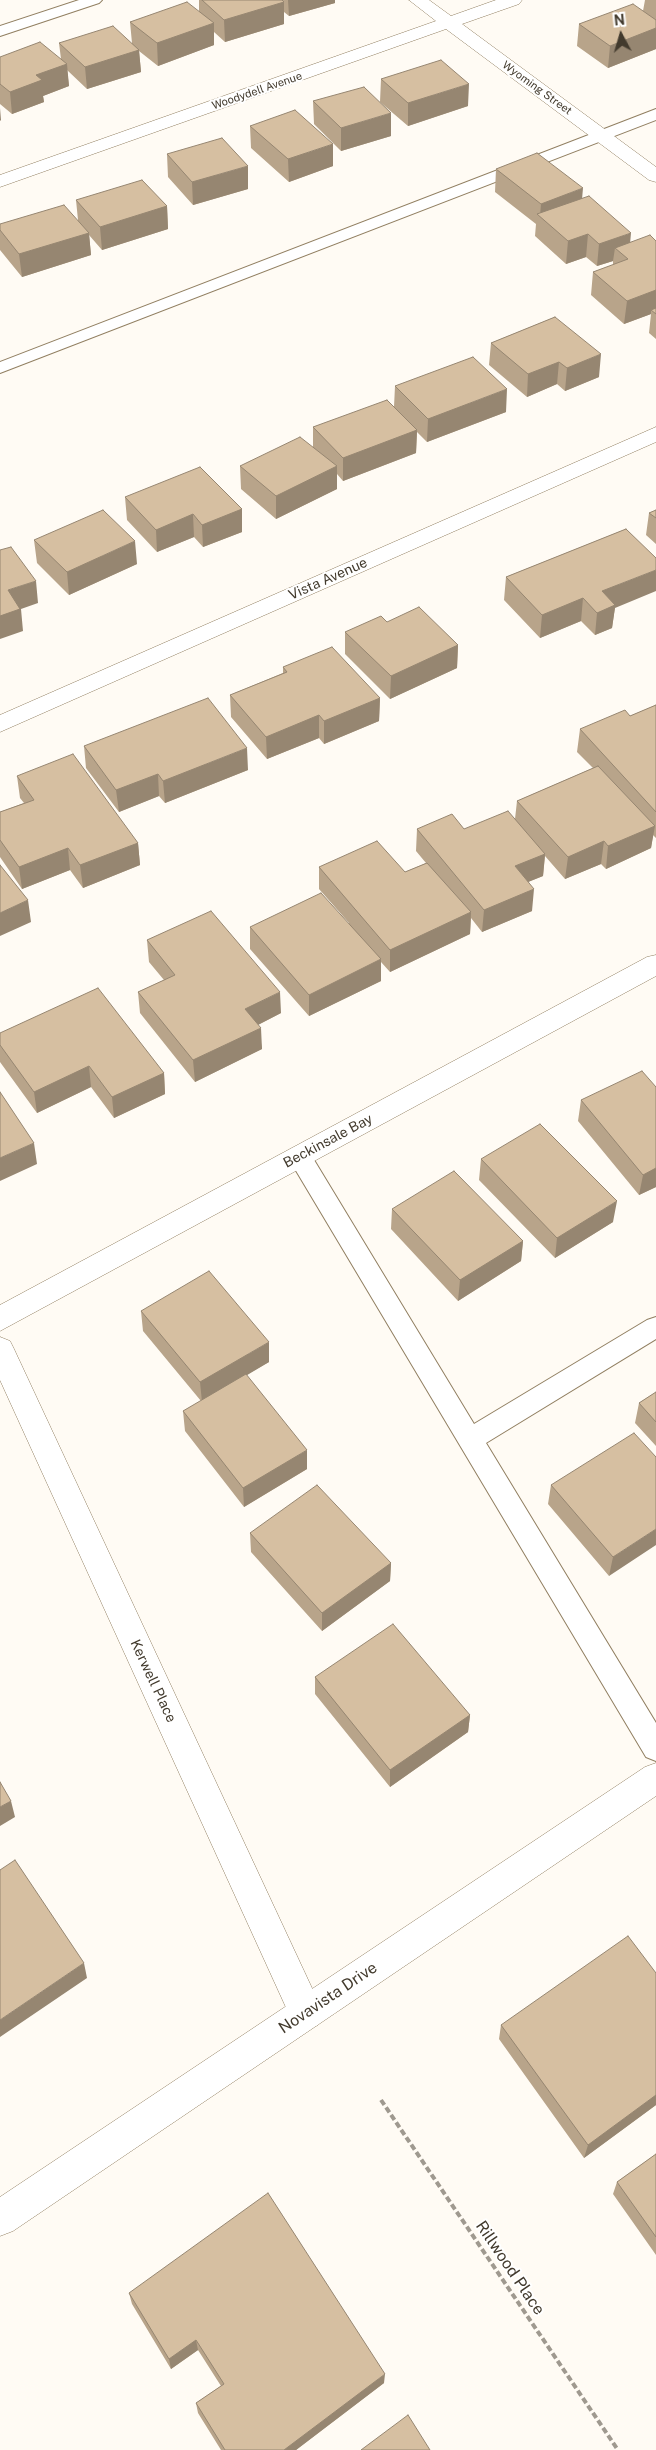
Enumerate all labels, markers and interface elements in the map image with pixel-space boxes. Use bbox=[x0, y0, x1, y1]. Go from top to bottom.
north arrow bbox=[596, 10, 646, 60]
text: N bbox=[613, 12, 626, 29]
street label: Wyoming Street bbox=[500, 58, 574, 118]
street label: Woodydell Avenue bbox=[210, 69, 304, 113]
street label: Vista Avenue bbox=[286, 554, 370, 604]
street label: Beckinsale Bay bbox=[280, 1110, 376, 1172]
street label: Kerwell Place bbox=[126, 1637, 180, 1725]
street label: Novavista Drive bbox=[275, 1958, 381, 2038]
street label: Rillwood Place bbox=[471, 2217, 549, 2319]

